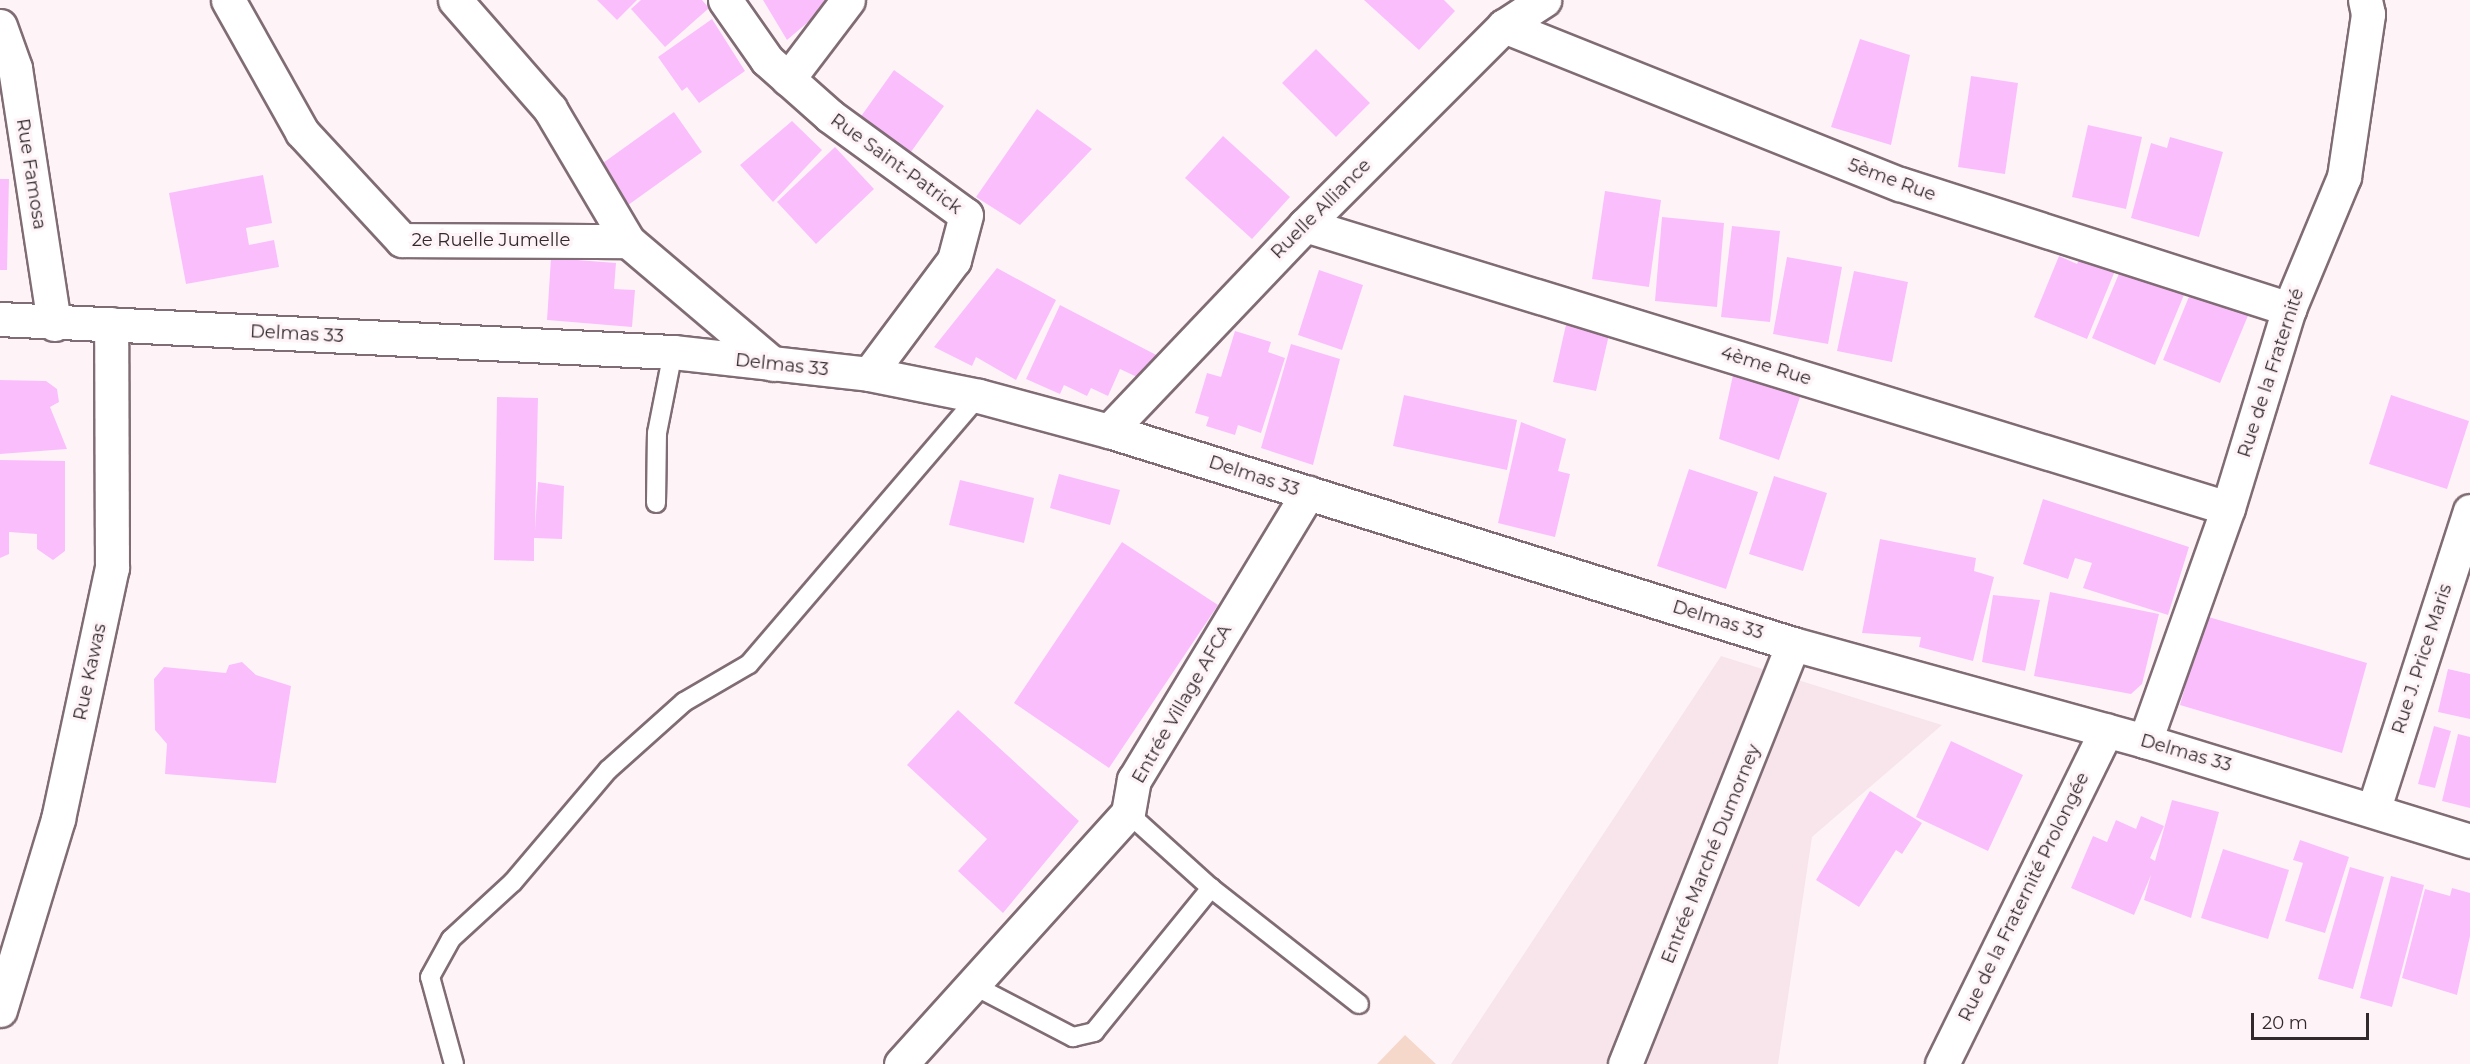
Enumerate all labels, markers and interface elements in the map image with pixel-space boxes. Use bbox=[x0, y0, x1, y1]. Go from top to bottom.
street label: Rue Saint-Patrick bbox=[826, 109, 966, 219]
street label: Rue Famosa bbox=[12, 117, 50, 231]
street label: 5ème Rue bbox=[1845, 154, 1939, 206]
street label: Ruelle Alliance bbox=[1267, 155, 1375, 263]
street label: 2e Ruelle Jumelle bbox=[412, 229, 570, 251]
street label: Rue de la Fraternité bbox=[2233, 286, 2309, 460]
street label: Delmas 33 bbox=[249, 321, 345, 347]
street label: 4ème Rue bbox=[1718, 342, 1814, 390]
street label: Delmas 33 bbox=[734, 349, 830, 381]
street label: Delmas 33 bbox=[1206, 451, 1302, 501]
street label: Rue J. Price Maris bbox=[2388, 581, 2456, 737]
street label: Delmas 33 bbox=[1670, 596, 1766, 644]
street label: Entrée Village AFCA bbox=[1128, 621, 1236, 787]
street label: Rue Kawas bbox=[69, 622, 111, 722]
street label: Delmas 33 bbox=[2138, 730, 2234, 776]
street label: Entrée Marché Dumorney bbox=[1657, 741, 1765, 967]
street label: Rue de la Fraternité Prolongée bbox=[1954, 769, 2094, 1025]
scale bar bbox=[2254, 1001, 2372, 1039]
text: 20 m bbox=[2262, 1012, 2308, 1034]

